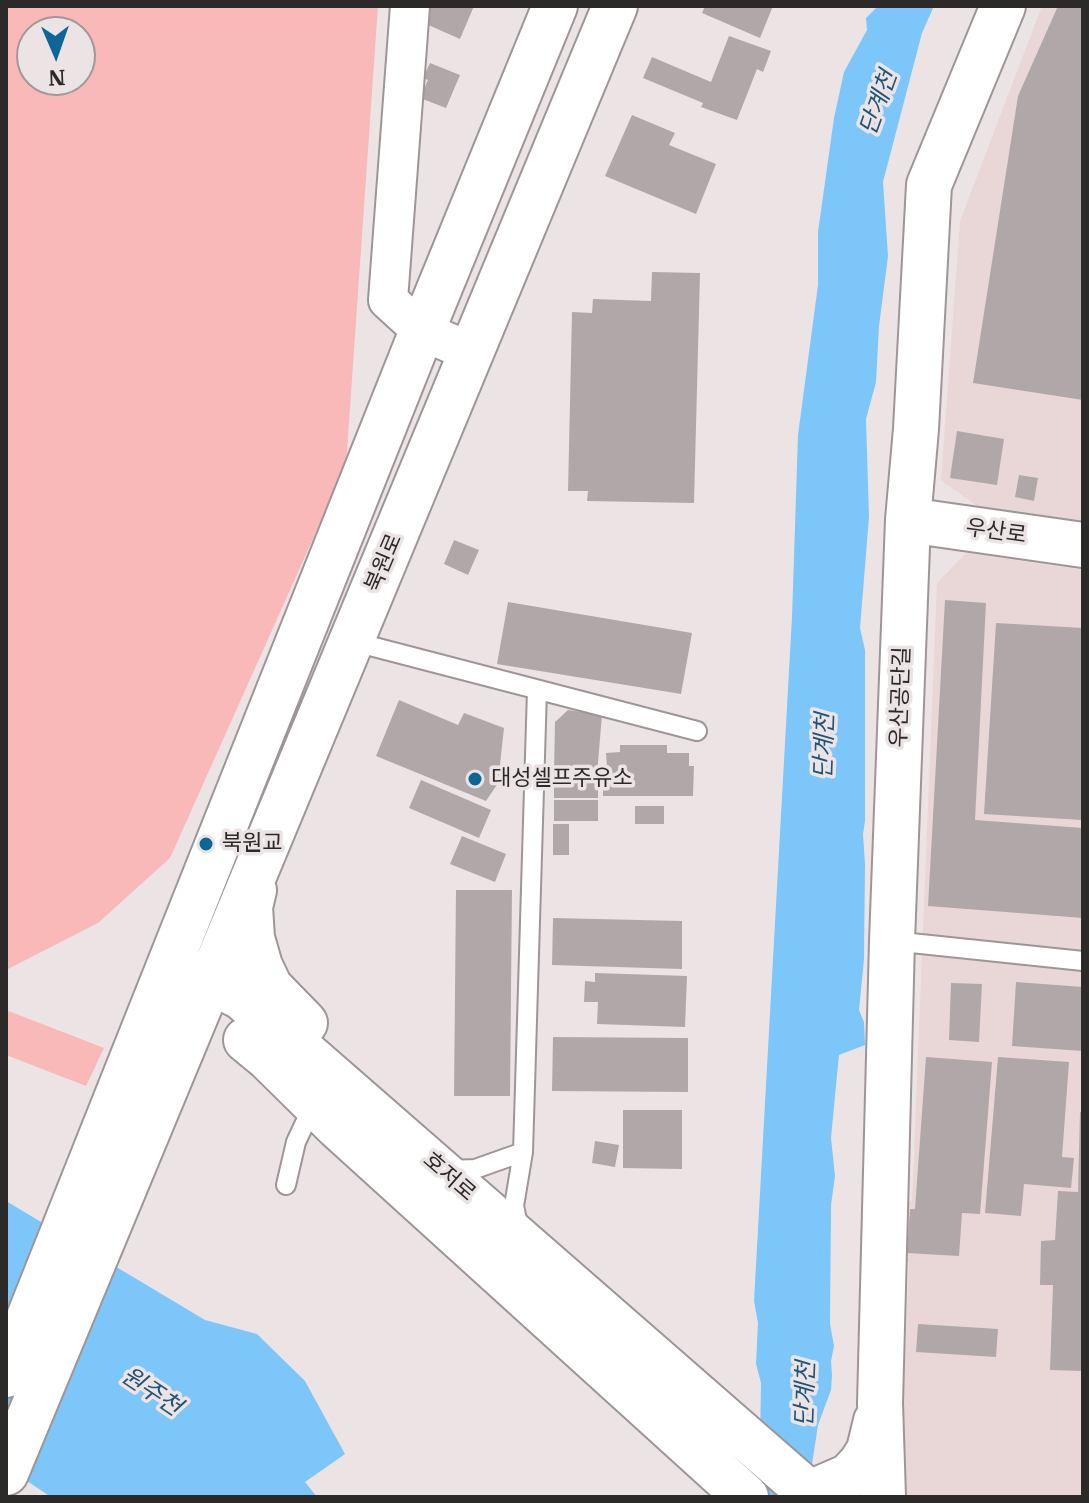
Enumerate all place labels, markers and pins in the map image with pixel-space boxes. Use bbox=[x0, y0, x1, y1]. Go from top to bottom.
place label: 대성셀프주유소 bbox=[491, 766, 633, 792]
marker: 대성셀프주유소 bbox=[466, 770, 484, 788]
place label: 북원교 bbox=[222, 831, 283, 857]
marker: 북원교 bbox=[197, 835, 215, 853]

